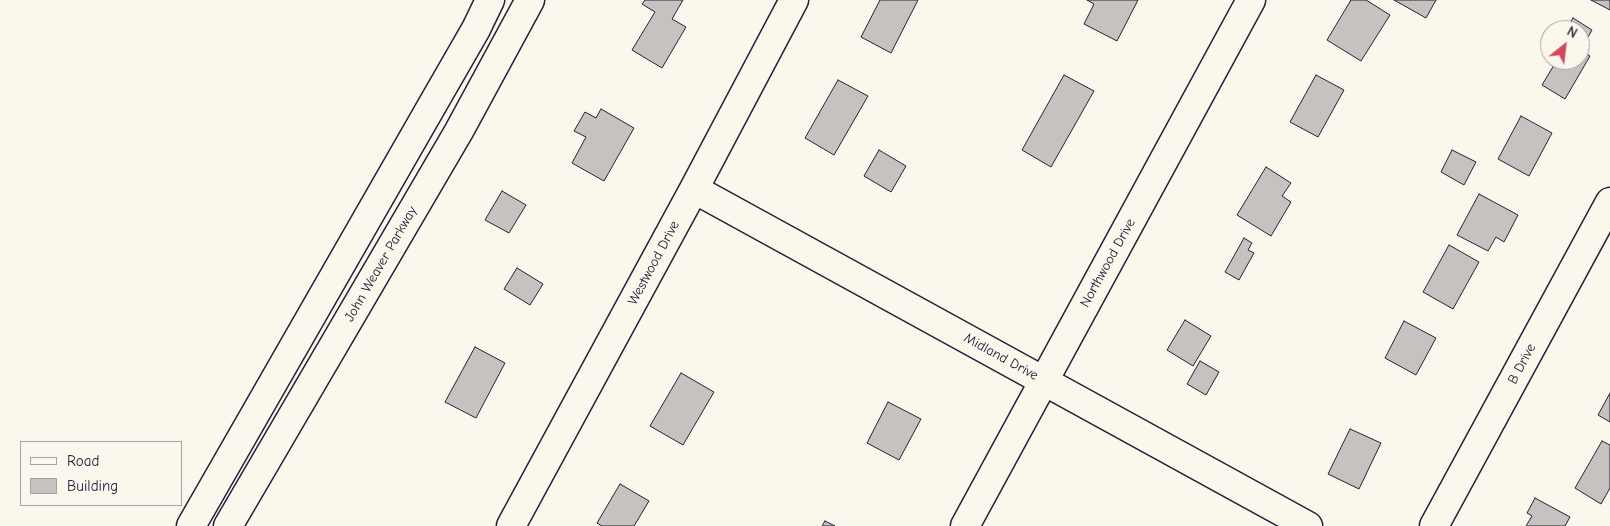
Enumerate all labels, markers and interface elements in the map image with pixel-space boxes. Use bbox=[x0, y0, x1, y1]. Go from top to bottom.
north arrow bbox=[1540, 20, 1590, 70]
text: N bbox=[1564, 23, 1580, 42]
street label: John Weaver Parkway bbox=[341, 203, 421, 325]
street label: Northwood Drive bbox=[1077, 216, 1139, 310]
street label: Westwood Drive bbox=[625, 218, 683, 308]
street label: Midland Drive bbox=[961, 330, 1041, 384]
street label: B Drive bbox=[1504, 341, 1540, 387]
legend bbox=[20, 441, 182, 506]
text: Road bbox=[67, 452, 99, 470]
text: Building bbox=[67, 477, 118, 495]

